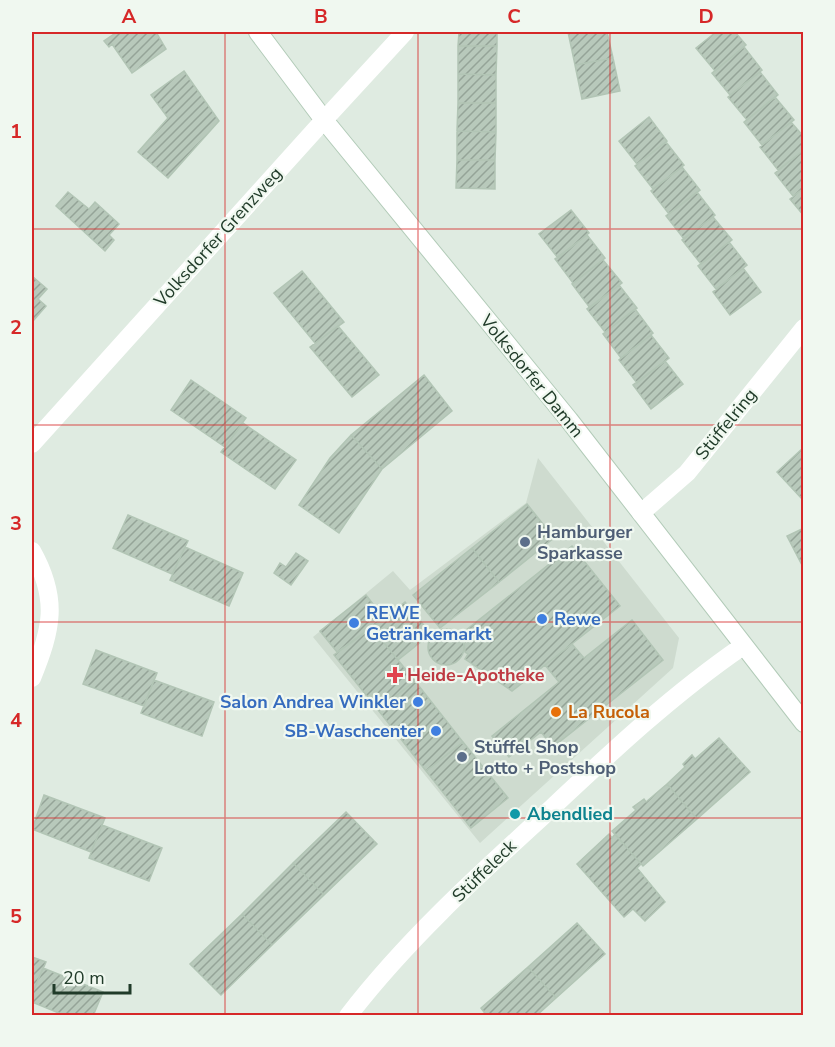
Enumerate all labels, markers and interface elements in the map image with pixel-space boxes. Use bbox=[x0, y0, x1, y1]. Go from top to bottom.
text: A bbox=[122, 3, 137, 30]
text: B bbox=[314, 3, 328, 30]
text: C bbox=[507, 3, 521, 30]
text: D bbox=[698, 3, 714, 30]
text: 1 bbox=[10, 118, 22, 145]
street label: Volksdorfer Grenzweg bbox=[148, 162, 287, 313]
street label: Volksdorfer Damm bbox=[474, 309, 589, 442]
text: 2 bbox=[10, 314, 22, 341]
street label: Stüffelring bbox=[690, 383, 762, 465]
text: 3 bbox=[10, 510, 22, 537]
place label: Hamburger Sparkasse bbox=[537, 520, 632, 565]
marker: Hamburger Sparkasse bbox=[518, 535, 532, 549]
place label: REWE Getränkemarkt bbox=[366, 601, 492, 646]
place label: Rewe bbox=[554, 607, 601, 631]
marker: Rewe bbox=[535, 612, 549, 626]
marker: REWE Getränkemarkt bbox=[347, 616, 361, 630]
place label: Heide-Apotheke bbox=[407, 663, 545, 687]
marker: Heide-Apotheke bbox=[388, 668, 402, 682]
place label: Salon Andrea Winkler bbox=[220, 690, 406, 714]
marker: Salon Andrea Winkler bbox=[411, 695, 425, 709]
place label: La Rucola bbox=[568, 700, 650, 724]
marker: La Rucola bbox=[549, 705, 563, 719]
text: 4 bbox=[10, 707, 22, 734]
place label: SB-Waschcenter bbox=[284, 719, 424, 743]
marker: SB-Waschcenter bbox=[429, 724, 443, 738]
place label: Stüffel Shop Lotto + Postshop bbox=[474, 735, 616, 780]
marker: Stüffel Shop Lotto + Postshop bbox=[455, 750, 469, 764]
place label: Abendlied bbox=[527, 802, 613, 826]
marker: Abendlied bbox=[508, 807, 522, 821]
street label: Stüffeleck bbox=[447, 834, 522, 908]
text: 5 bbox=[10, 903, 22, 930]
scale bar bbox=[54, 957, 130, 995]
text: 20 m bbox=[63, 966, 105, 990]

